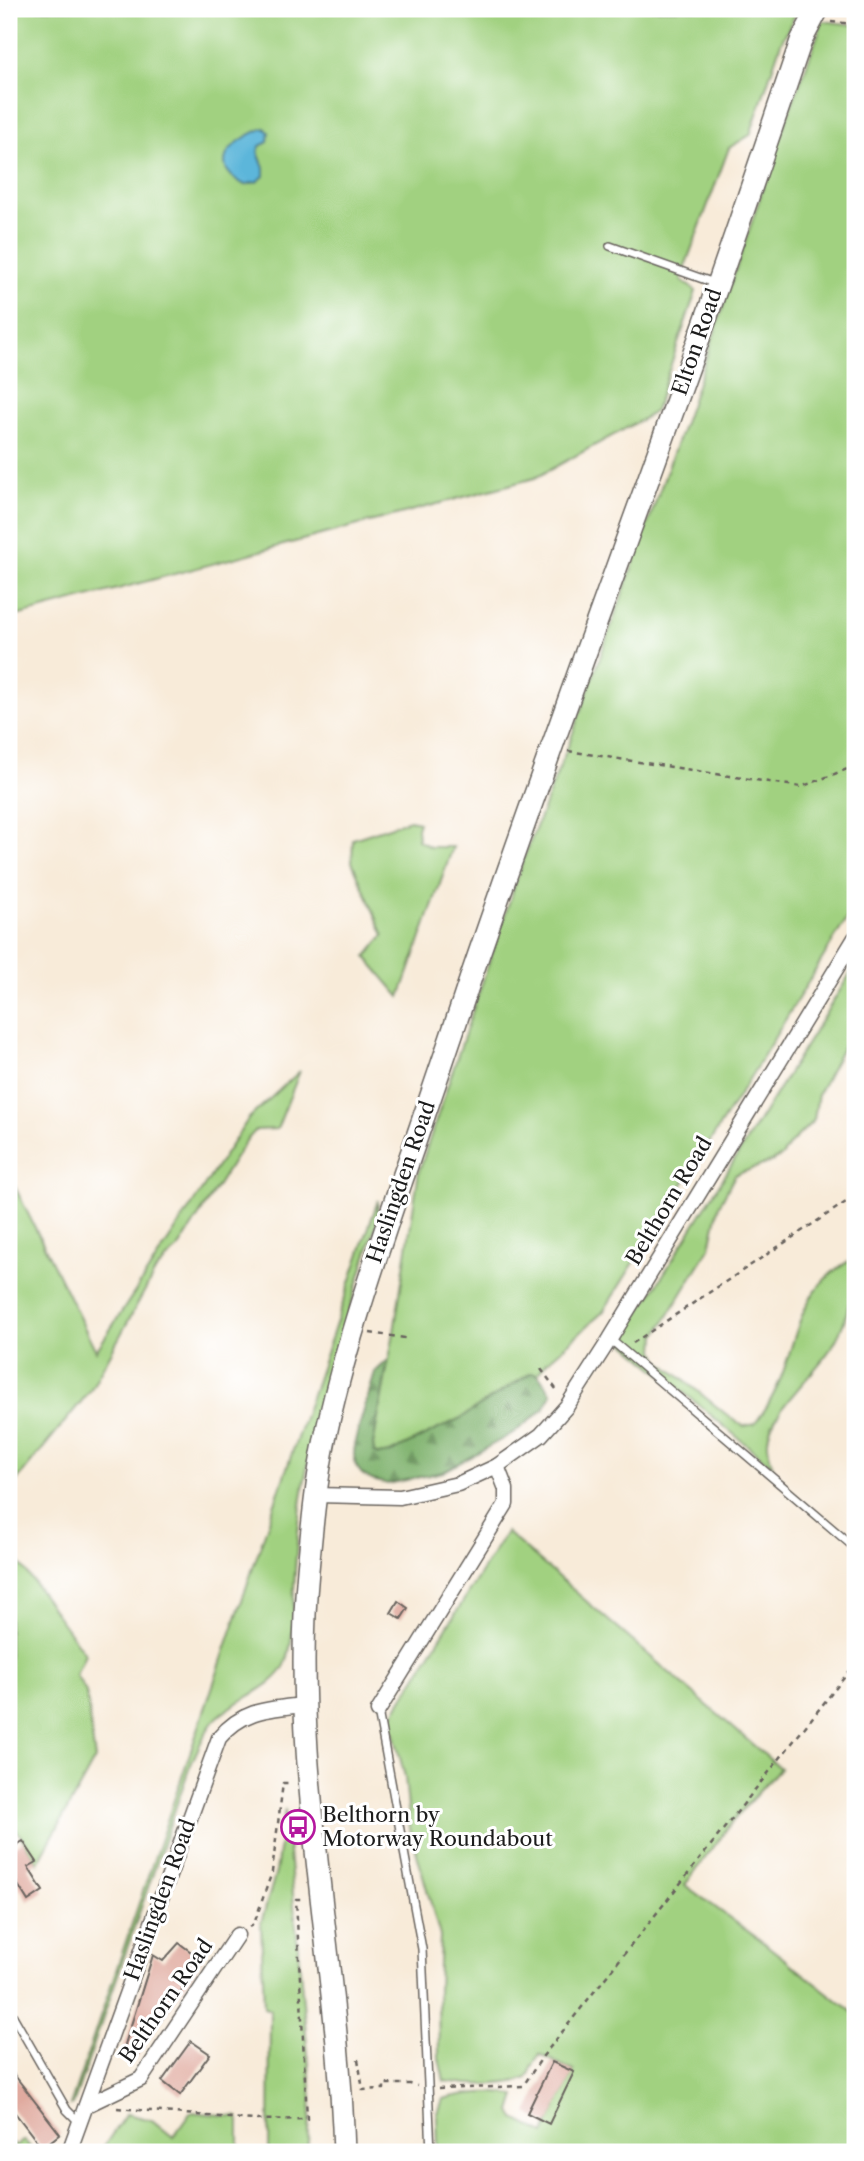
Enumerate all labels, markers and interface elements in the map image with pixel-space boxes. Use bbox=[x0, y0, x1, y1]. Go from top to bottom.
street label: Elton Road bbox=[667, 285, 727, 399]
street label: Haslingden Road bbox=[361, 1097, 440, 1266]
street label: Belthorn Road bbox=[620, 1132, 717, 1270]
place label: Belthorn by Motorway Roundabout bbox=[322, 1802, 553, 1851]
bus stop icon: Belthorn by Motorway Roundabout bbox=[279, 1808, 317, 1846]
street label: Haslingden Road bbox=[119, 1815, 200, 1984]
street label: Belthorn Road bbox=[114, 1934, 218, 2068]

